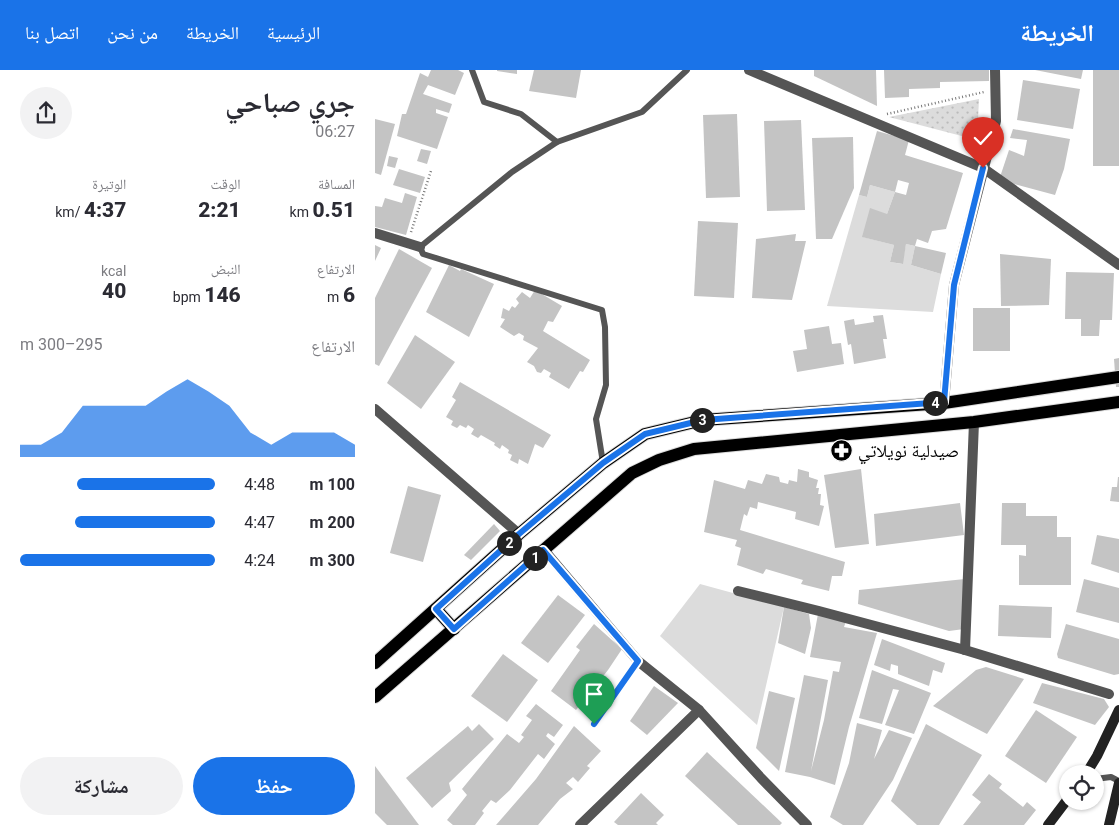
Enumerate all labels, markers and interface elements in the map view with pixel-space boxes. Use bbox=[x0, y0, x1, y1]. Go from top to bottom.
text: الخريطة bbox=[1020, 19, 1094, 47]
text: اتصل بنا bbox=[25, 22, 79, 43]
text: من نحن bbox=[107, 22, 158, 43]
text: الخريطة bbox=[186, 22, 239, 43]
text: الرئيسية bbox=[267, 22, 320, 43]
text: جري صباحي bbox=[225, 86, 355, 119]
button: share bbox=[20, 87, 72, 139]
pin bbox=[962, 117, 1004, 168]
text: 06:27 bbox=[315, 122, 355, 141]
icon: check bbox=[969, 124, 997, 152]
text: الوتيرة bbox=[92, 176, 126, 192]
text: الوقت bbox=[211, 176, 241, 192]
text: المسافة bbox=[318, 176, 355, 192]
text: 4:37 bbox=[84, 198, 126, 222]
text: 2:21 bbox=[198, 198, 241, 222]
text: 0.51 bbox=[312, 198, 355, 222]
text: /km bbox=[55, 204, 84, 220]
text: km bbox=[290, 204, 312, 220]
text: النبض bbox=[211, 261, 241, 277]
text: الارتفاع bbox=[317, 261, 355, 277]
text: kcal bbox=[101, 263, 126, 279]
text: 40 bbox=[102, 279, 126, 303]
text: 146 bbox=[204, 283, 241, 307]
text: 6 bbox=[343, 283, 355, 307]
text: bpm bbox=[173, 289, 204, 305]
text: m bbox=[327, 289, 343, 305]
text: 295–300 m bbox=[20, 335, 102, 354]
text: الارتفاع bbox=[311, 337, 355, 356]
pin: 4 bbox=[923, 390, 947, 416]
text: 4 bbox=[931, 395, 940, 411]
pin: 3 bbox=[689, 408, 715, 432]
text: 3 bbox=[698, 412, 707, 428]
pharmacy icon: صيدلية نويلاتي bbox=[830, 438, 854, 462]
place label: صيدلية نويلاتي bbox=[858, 440, 959, 465]
text: 4:48 bbox=[244, 475, 275, 494]
text: 100 m bbox=[310, 475, 355, 494]
text: 4:47 bbox=[244, 513, 275, 532]
text: 200 m bbox=[310, 513, 355, 532]
pin: 2 bbox=[497, 530, 521, 556]
text: 2 bbox=[505, 535, 514, 551]
pin: 1 bbox=[523, 546, 547, 570]
text: 1 bbox=[531, 550, 540, 566]
text: 4:24 bbox=[244, 551, 275, 570]
text: 300 m bbox=[310, 551, 355, 570]
pin bbox=[573, 673, 615, 724]
icon: arrive bbox=[580, 680, 608, 708]
button: مشاركة bbox=[20, 757, 183, 815]
button: حفظ bbox=[193, 757, 355, 815]
map controls bbox=[1059, 765, 1104, 810]
button: locate bbox=[1059, 765, 1104, 810]

